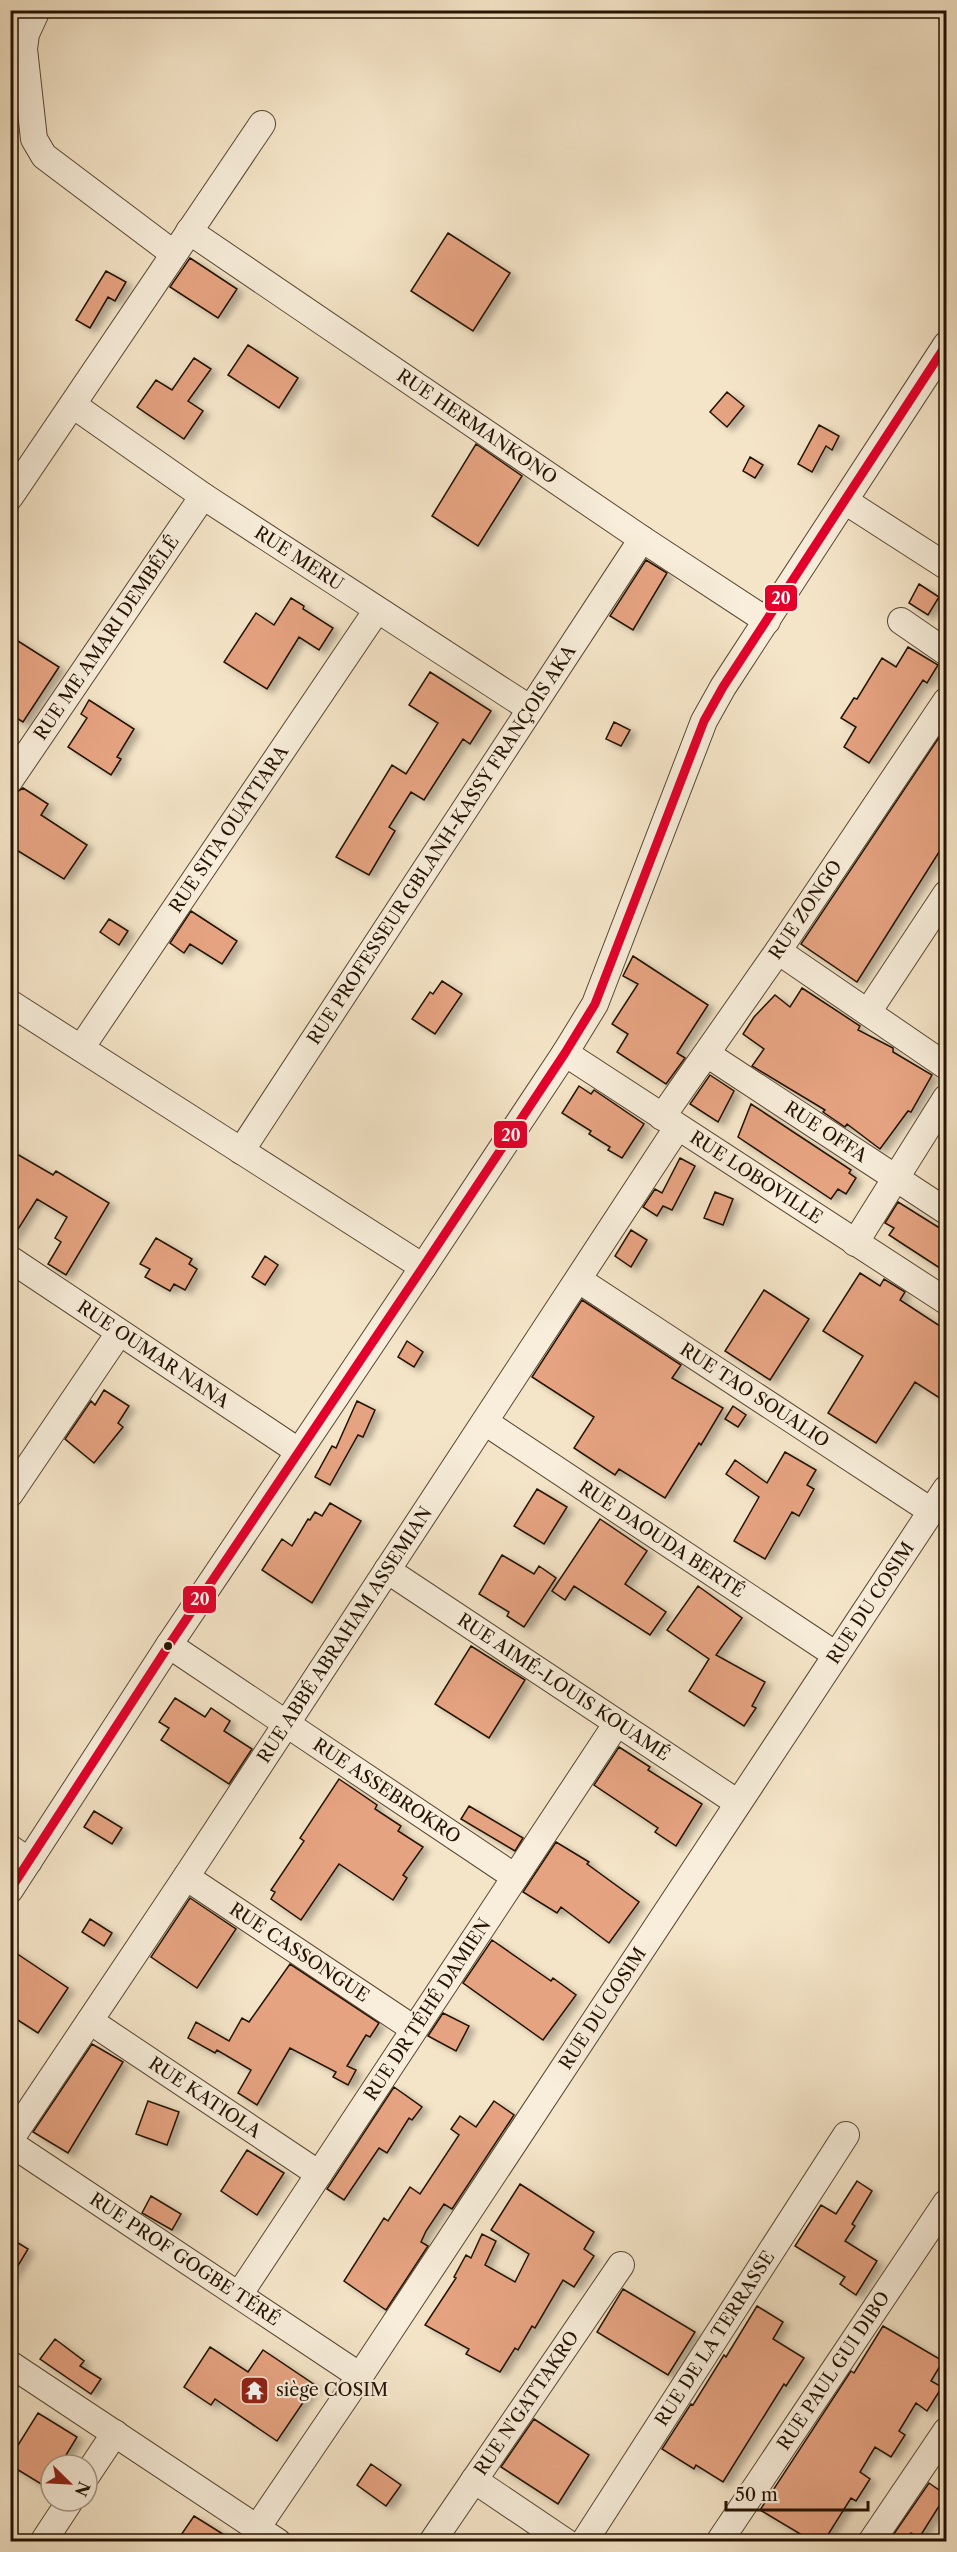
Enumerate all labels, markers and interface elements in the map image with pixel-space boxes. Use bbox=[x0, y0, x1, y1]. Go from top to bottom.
street label: RUE HERMANKONO bbox=[392, 364, 561, 489]
street label: RUE MERU bbox=[250, 521, 347, 595]
street label: RUE ME AMARI DEMBÉLÉ bbox=[29, 531, 184, 744]
line badge: 20 bbox=[764, 584, 798, 612]
text: 20 bbox=[771, 588, 791, 608]
street label: RUE PROFESSEUR GBLANH-KASSY FRANÇOIS AKA bbox=[303, 640, 581, 1049]
street label: RUE SITA OUATTARA bbox=[165, 741, 293, 917]
street label: RUE ZONGO bbox=[764, 856, 847, 964]
street label: RUE OFFA bbox=[780, 1097, 872, 1167]
line badge: 20 bbox=[493, 1120, 528, 1149]
text: 20 bbox=[501, 1125, 521, 1145]
street label: RUE LOBOVILLE bbox=[686, 1126, 826, 1228]
street label: RUE OUMAR NANA bbox=[73, 1296, 234, 1413]
street label: RUE TAO SOUALIO bbox=[676, 1338, 833, 1452]
street label: RUE DAOUDA BERTÉ bbox=[574, 1476, 749, 1602]
street label: RUE ABBÉ ABRAHAM ASSEMIAN bbox=[253, 1502, 437, 1767]
street label: RUE DU COSIM bbox=[822, 1538, 919, 1668]
line badge: 20 bbox=[182, 1585, 217, 1614]
text: 20 bbox=[190, 1589, 210, 1609]
street label: RUE AIMÉ-LOUIS KOUAMÉ bbox=[453, 1609, 674, 1766]
unlabelled marker bbox=[162, 1640, 174, 1652]
street label: RUE ASSEBROKRO bbox=[309, 1734, 465, 1848]
street label: RUE CASSONGUE bbox=[225, 1898, 373, 2007]
street label: RUE DR TÉHÉ DAMIEN bbox=[360, 1914, 496, 2105]
street label: RUE DU COSIM bbox=[554, 1943, 651, 2074]
street label: RUE KATIOLA bbox=[145, 2052, 265, 2143]
street label: RUE PROF GOGBE TÉRÉ bbox=[85, 2188, 285, 2331]
street label: RUE DE LA TERRASSE bbox=[650, 2247, 779, 2430]
street label: RUE PAUL GUI DIBO bbox=[773, 2287, 895, 2454]
street label: RUE N'GATTAKRO bbox=[470, 2327, 584, 2480]
temple icon: siège COSIM bbox=[239, 2374, 271, 2406]
place label: siège COSIM bbox=[276, 2379, 388, 2401]
north arrow bbox=[39, 2453, 99, 2513]
scale bar bbox=[726, 2474, 868, 2512]
text: N bbox=[71, 2479, 95, 2500]
text: 50 m bbox=[735, 2484, 778, 2506]

